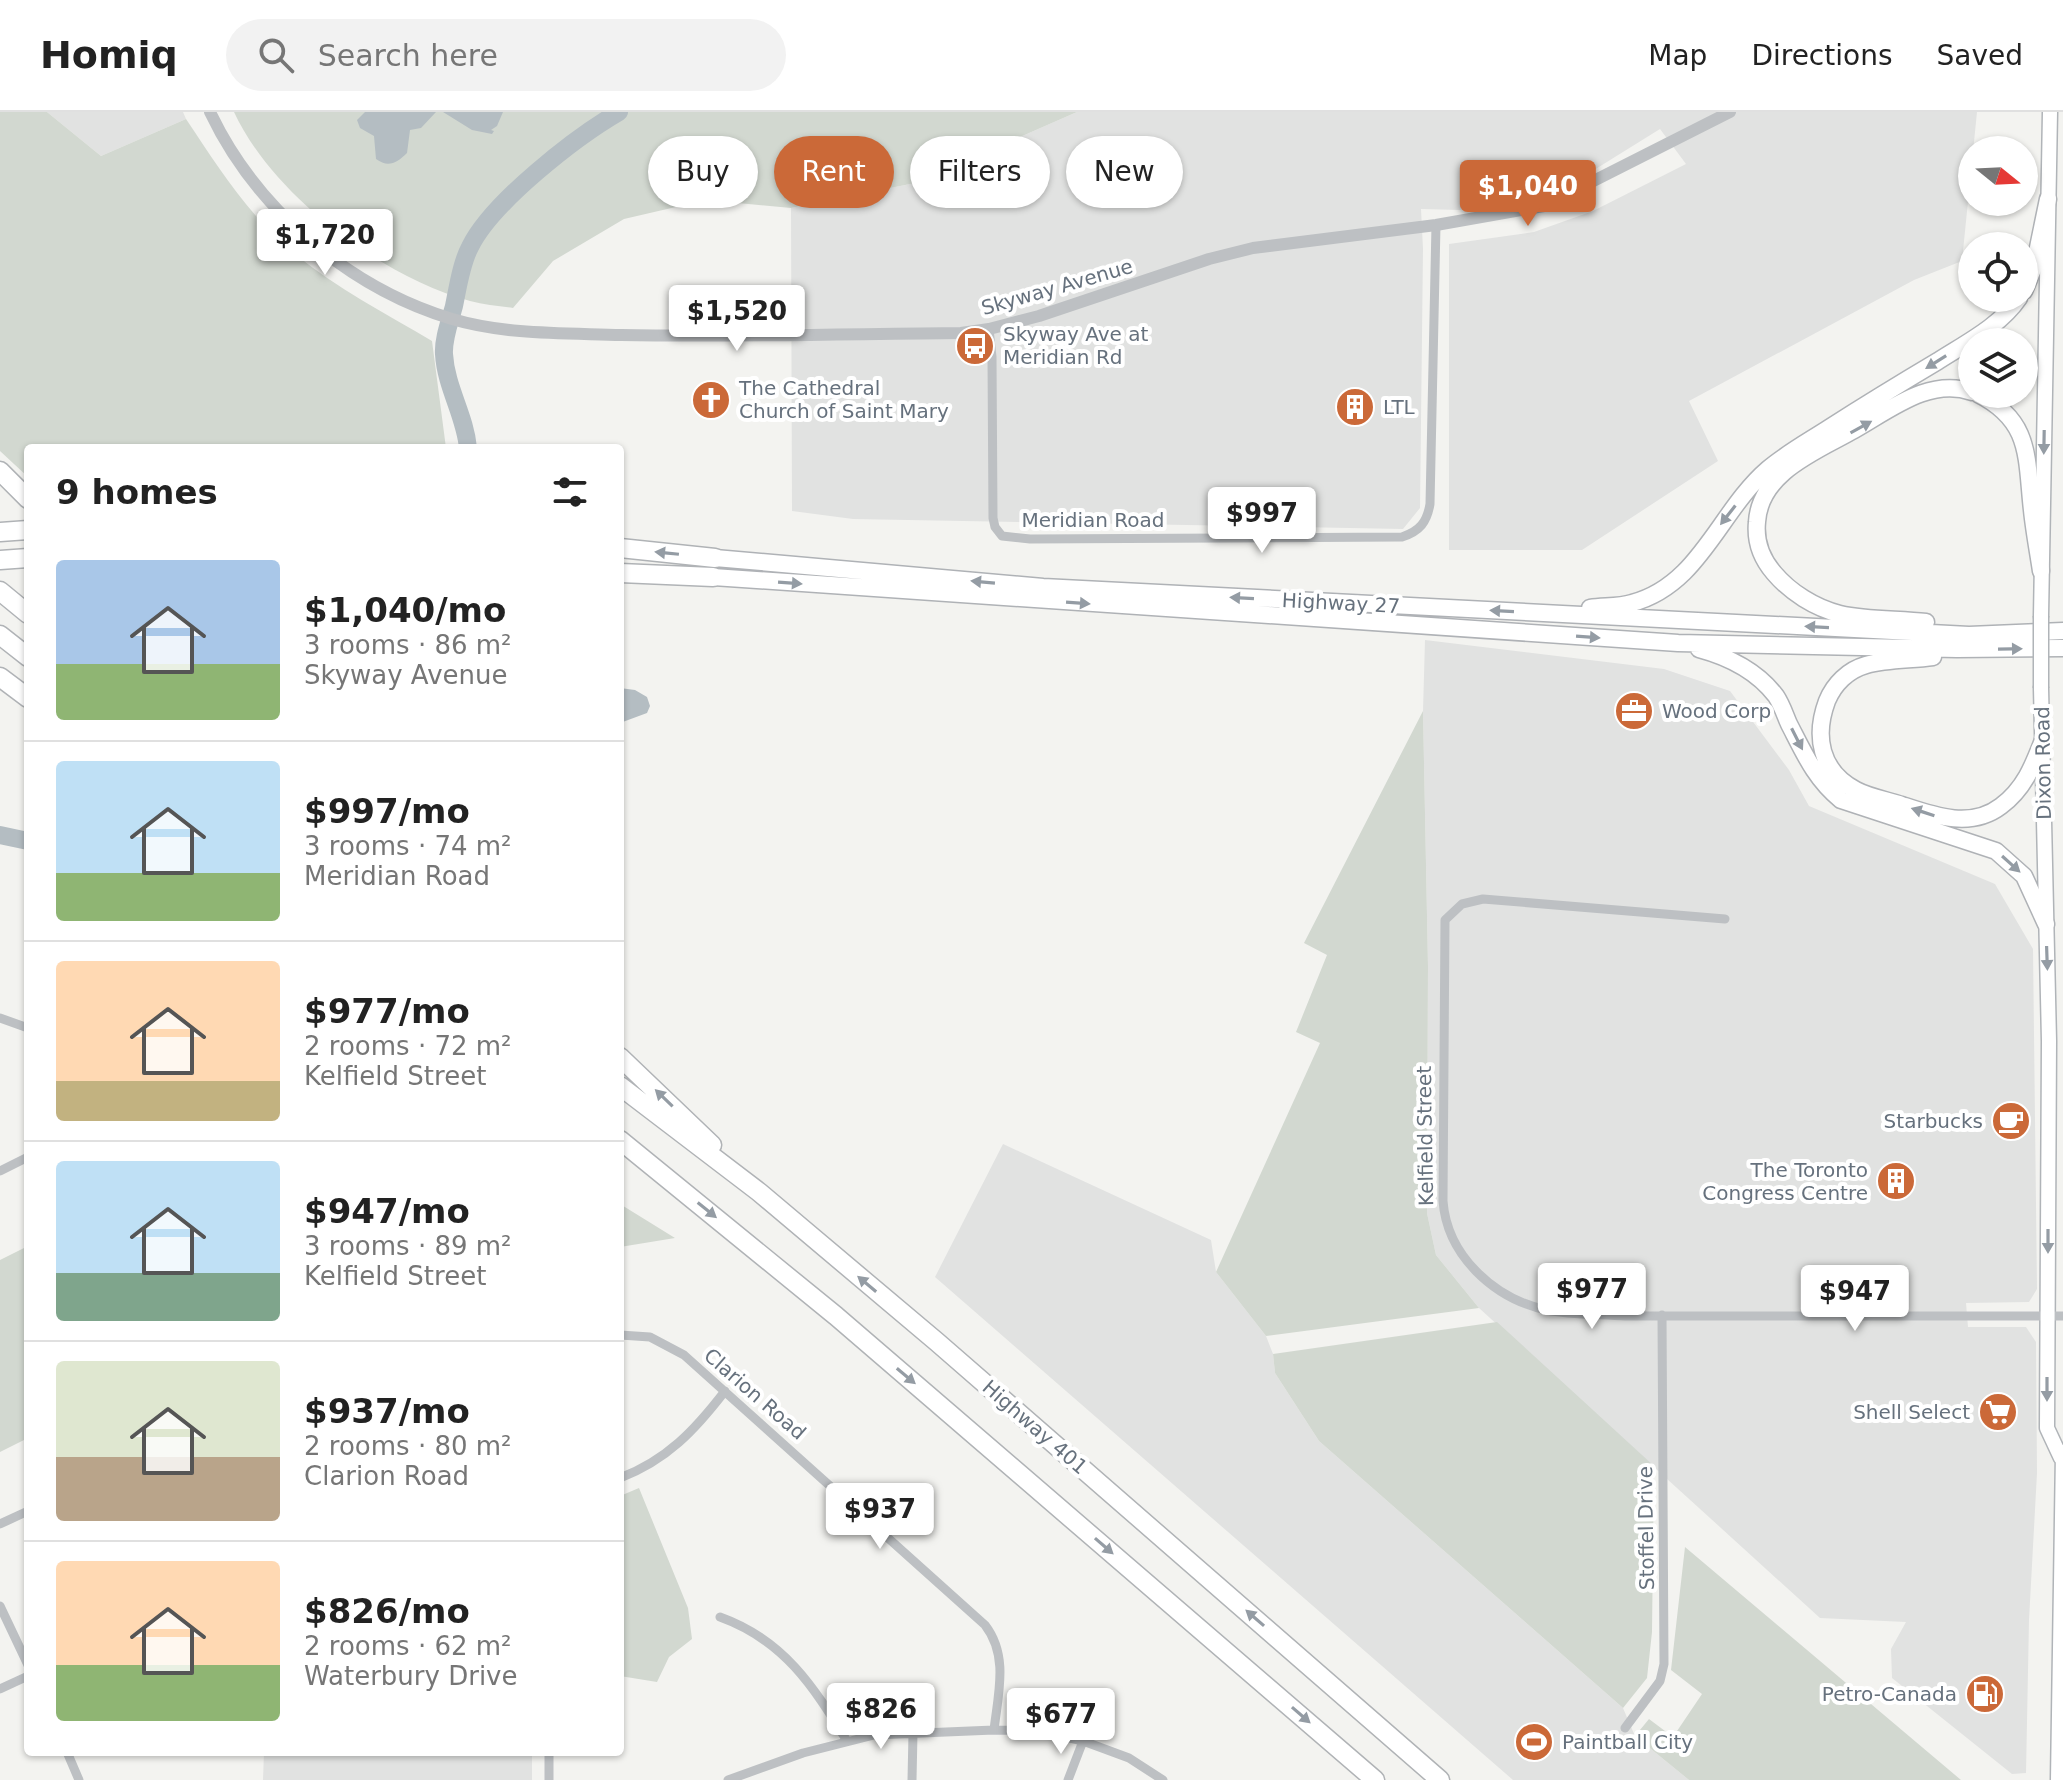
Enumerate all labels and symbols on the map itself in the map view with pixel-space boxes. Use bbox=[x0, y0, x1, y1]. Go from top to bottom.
north arrow bbox=[1958, 136, 2038, 216]
pin: $1,040 bbox=[1463, 160, 1593, 228]
pin: $1,720 bbox=[260, 209, 390, 277]
street label: Skyway Avenue bbox=[978, 254, 1136, 320]
pin: $1,520 bbox=[672, 285, 802, 353]
place label: Skyway Ave at Meridian Rd bbox=[1003, 322, 1148, 369]
bus stop icon: Skyway Ave at Meridian Rd bbox=[954, 325, 996, 367]
one-way arrow bbox=[1925, 355, 1947, 369]
place label: The Cathedral Church of Saint Mary bbox=[738, 376, 949, 423]
church icon: The Cathedral Church of Saint Mary bbox=[690, 379, 732, 421]
building icon: LTL bbox=[1334, 386, 1376, 428]
place label: LTL bbox=[1383, 395, 1416, 419]
one-way arrow bbox=[1849, 420, 1872, 434]
one-way arrow bbox=[2037, 430, 2050, 455]
pin: $997 bbox=[1215, 487, 1309, 555]
one-way arrow bbox=[1721, 505, 1737, 525]
street label: Meridian Road bbox=[1021, 508, 1165, 532]
one-way arrow bbox=[655, 546, 680, 559]
one-way arrow bbox=[970, 575, 995, 588]
one-way arrow bbox=[778, 577, 803, 590]
street label: Highway 27 bbox=[1281, 588, 1401, 618]
one-way arrow bbox=[1229, 591, 1254, 604]
one-way arrow bbox=[1066, 597, 1091, 610]
one-way arrow bbox=[1489, 604, 1514, 617]
one-way arrow bbox=[1804, 620, 1829, 633]
one-way arrow bbox=[1576, 631, 1601, 644]
one-way arrow bbox=[1998, 643, 2023, 655]
office icon: Wood Corp bbox=[1613, 690, 1655, 732]
place label: Wood Corp bbox=[1662, 699, 1771, 723]
street label: Dixon Road bbox=[2030, 706, 2056, 820]
one-way arrow bbox=[1790, 727, 1804, 750]
one-way arrow bbox=[1910, 805, 1934, 818]
one-way arrow bbox=[2002, 855, 2021, 873]
one-way arrow bbox=[2041, 946, 2053, 971]
street label: Kelfield Street bbox=[1412, 1066, 1438, 1206]
one-way arrow bbox=[655, 1089, 674, 1108]
cafe icon: Starbucks bbox=[1990, 1100, 2032, 1142]
place label: Starbucks bbox=[1884, 1109, 1983, 1133]
place label: The Toronto Congress Centre bbox=[1702, 1158, 1868, 1205]
building icon: The Toronto Congress Centre bbox=[1875, 1160, 1917, 1202]
one-way arrow bbox=[696, 1201, 716, 1218]
one-way arrow bbox=[2042, 1229, 2054, 1254]
pin: $977 bbox=[1545, 1263, 1639, 1331]
pin: $947 bbox=[1808, 1265, 1902, 1333]
one-way arrow bbox=[858, 1276, 878, 1293]
street label: Clarion Road bbox=[699, 1343, 811, 1445]
one-way arrow bbox=[896, 1367, 916, 1384]
street label: Highway 401 bbox=[978, 1375, 1092, 1479]
one-way arrow bbox=[2041, 1377, 2053, 1402]
supermarket icon: Shell Select bbox=[1977, 1391, 2019, 1433]
place label: Shell Select bbox=[1853, 1400, 1970, 1424]
street label: Stoffel Drive bbox=[1633, 1466, 1659, 1590]
pin: $937 bbox=[833, 1483, 927, 1551]
one-way arrow bbox=[1094, 1536, 1113, 1554]
one-way arrow bbox=[1246, 1610, 1266, 1627]
fuel station icon: Petro-Canada bbox=[1964, 1673, 2006, 1715]
place label: Petro-Canada bbox=[1822, 1682, 1957, 1706]
pin: $826 bbox=[834, 1683, 928, 1751]
pin: $677 bbox=[1014, 1688, 1108, 1756]
one-way arrow bbox=[1291, 1706, 1310, 1724]
sports icon: Paintball City bbox=[1513, 1721, 1555, 1763]
place label: Paintball City bbox=[1562, 1730, 1693, 1754]

